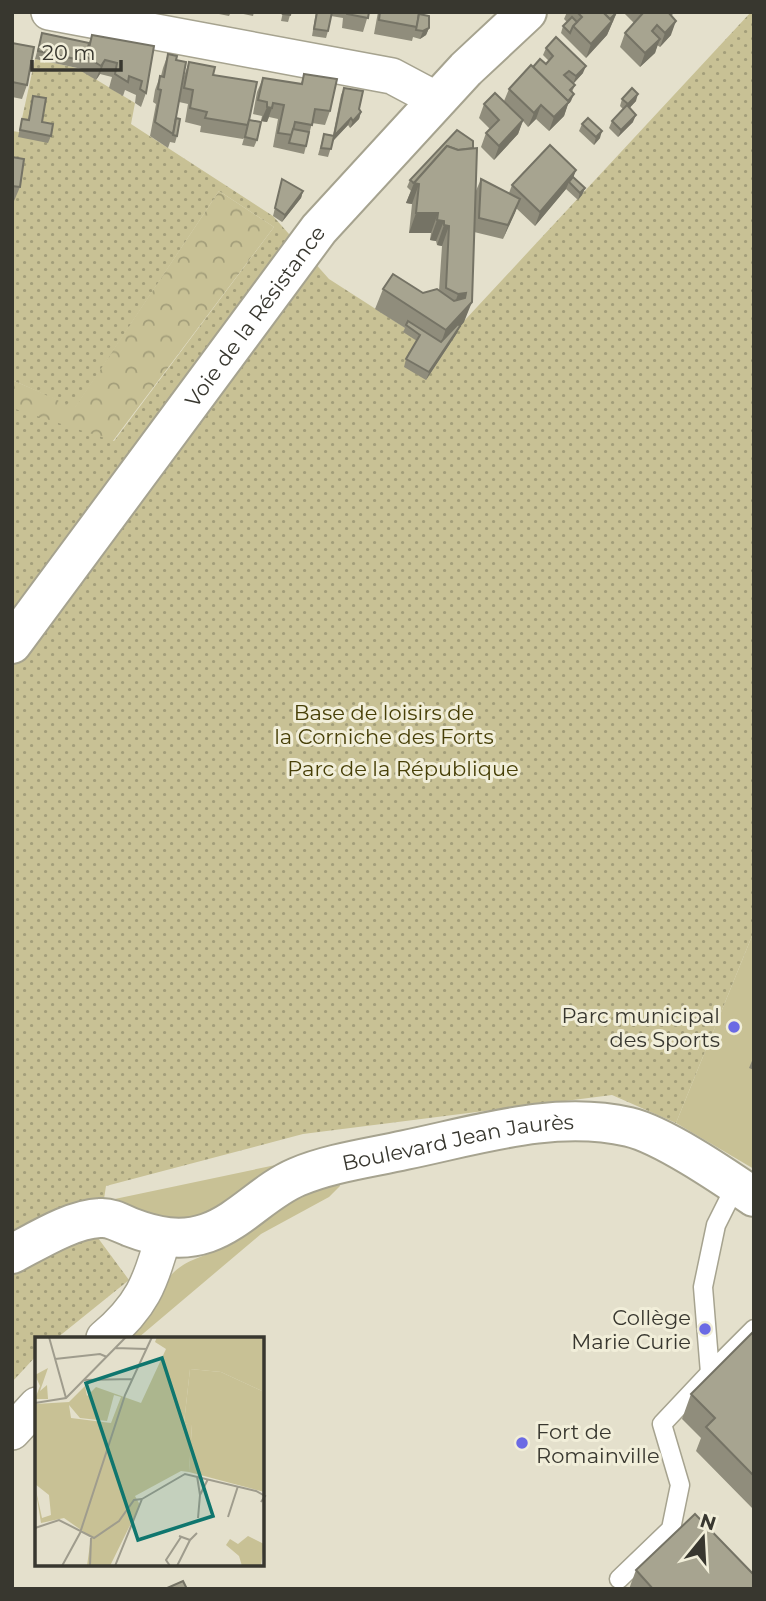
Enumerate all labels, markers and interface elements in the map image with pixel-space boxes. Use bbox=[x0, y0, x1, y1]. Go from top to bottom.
scale bar bbox=[32, 28, 121, 72]
text: 20 m bbox=[42, 40, 96, 65]
street label: Voie de la Résistance bbox=[179, 220, 330, 412]
park label: Base de loisirs de la Corniche des Forts bbox=[274, 700, 494, 749]
park label: Parc de la République bbox=[287, 756, 519, 781]
place label: Parc municipal des Sports bbox=[562, 1003, 720, 1052]
marker: Parc municipal des Sports bbox=[726, 1019, 742, 1035]
street label: Boulevard Jean Jaurès bbox=[340, 1109, 574, 1175]
place label: Collège Marie Curie bbox=[571, 1305, 691, 1354]
marker: Collège Marie Curie bbox=[697, 1321, 713, 1337]
inset map bbox=[35, 1337, 264, 1566]
place label: Fort de Romainville bbox=[536, 1419, 660, 1468]
marker: Fort de Romainville bbox=[514, 1435, 530, 1451]
north arrow bbox=[668, 1503, 738, 1573]
text: N bbox=[697, 1509, 719, 1536]

